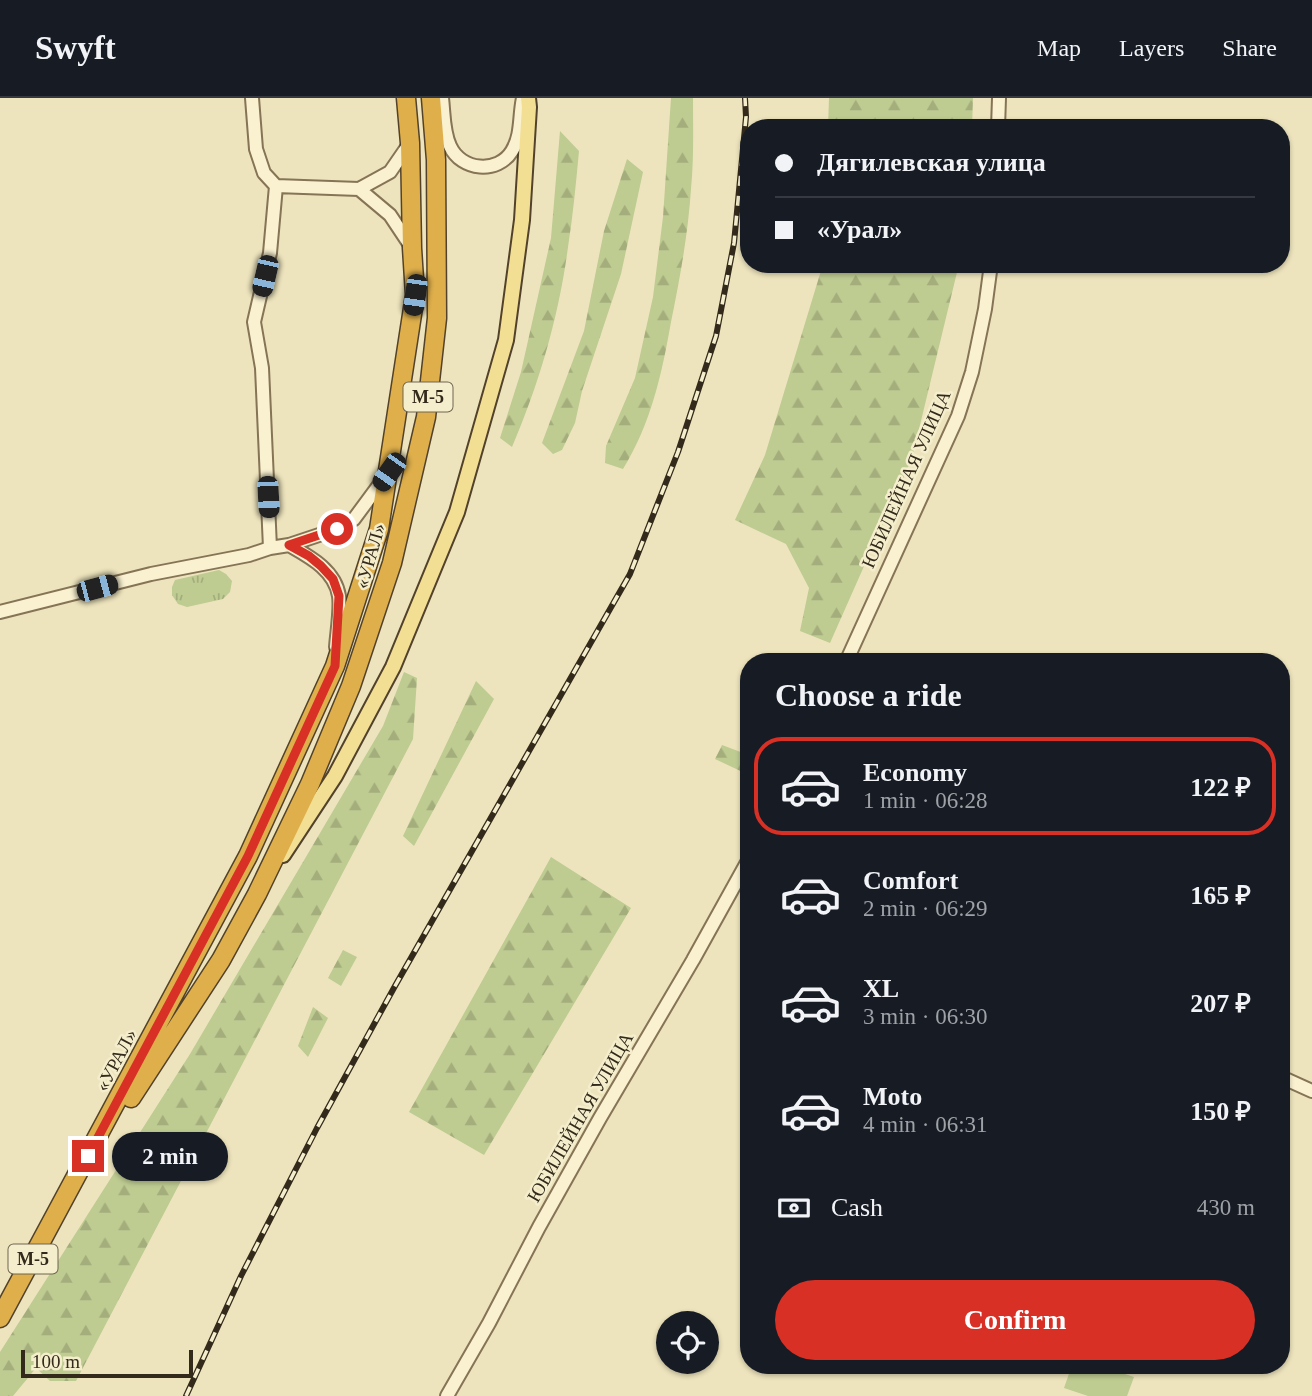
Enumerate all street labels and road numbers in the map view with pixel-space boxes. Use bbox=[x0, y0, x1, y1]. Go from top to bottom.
road number: М-5 bbox=[404, 382, 452, 412]
street label: ЮБИЛЕЙНАЯ УЛИЦА bbox=[857, 387, 955, 571]
street label: «УРАЛ» bbox=[351, 521, 389, 591]
street label: «УРАЛ» bbox=[91, 1025, 141, 1095]
street label: ЮБИЛЕЙНАЯ УЛИЦА bbox=[523, 1028, 637, 1206]
road number: М-5 bbox=[8, 1244, 58, 1274]

